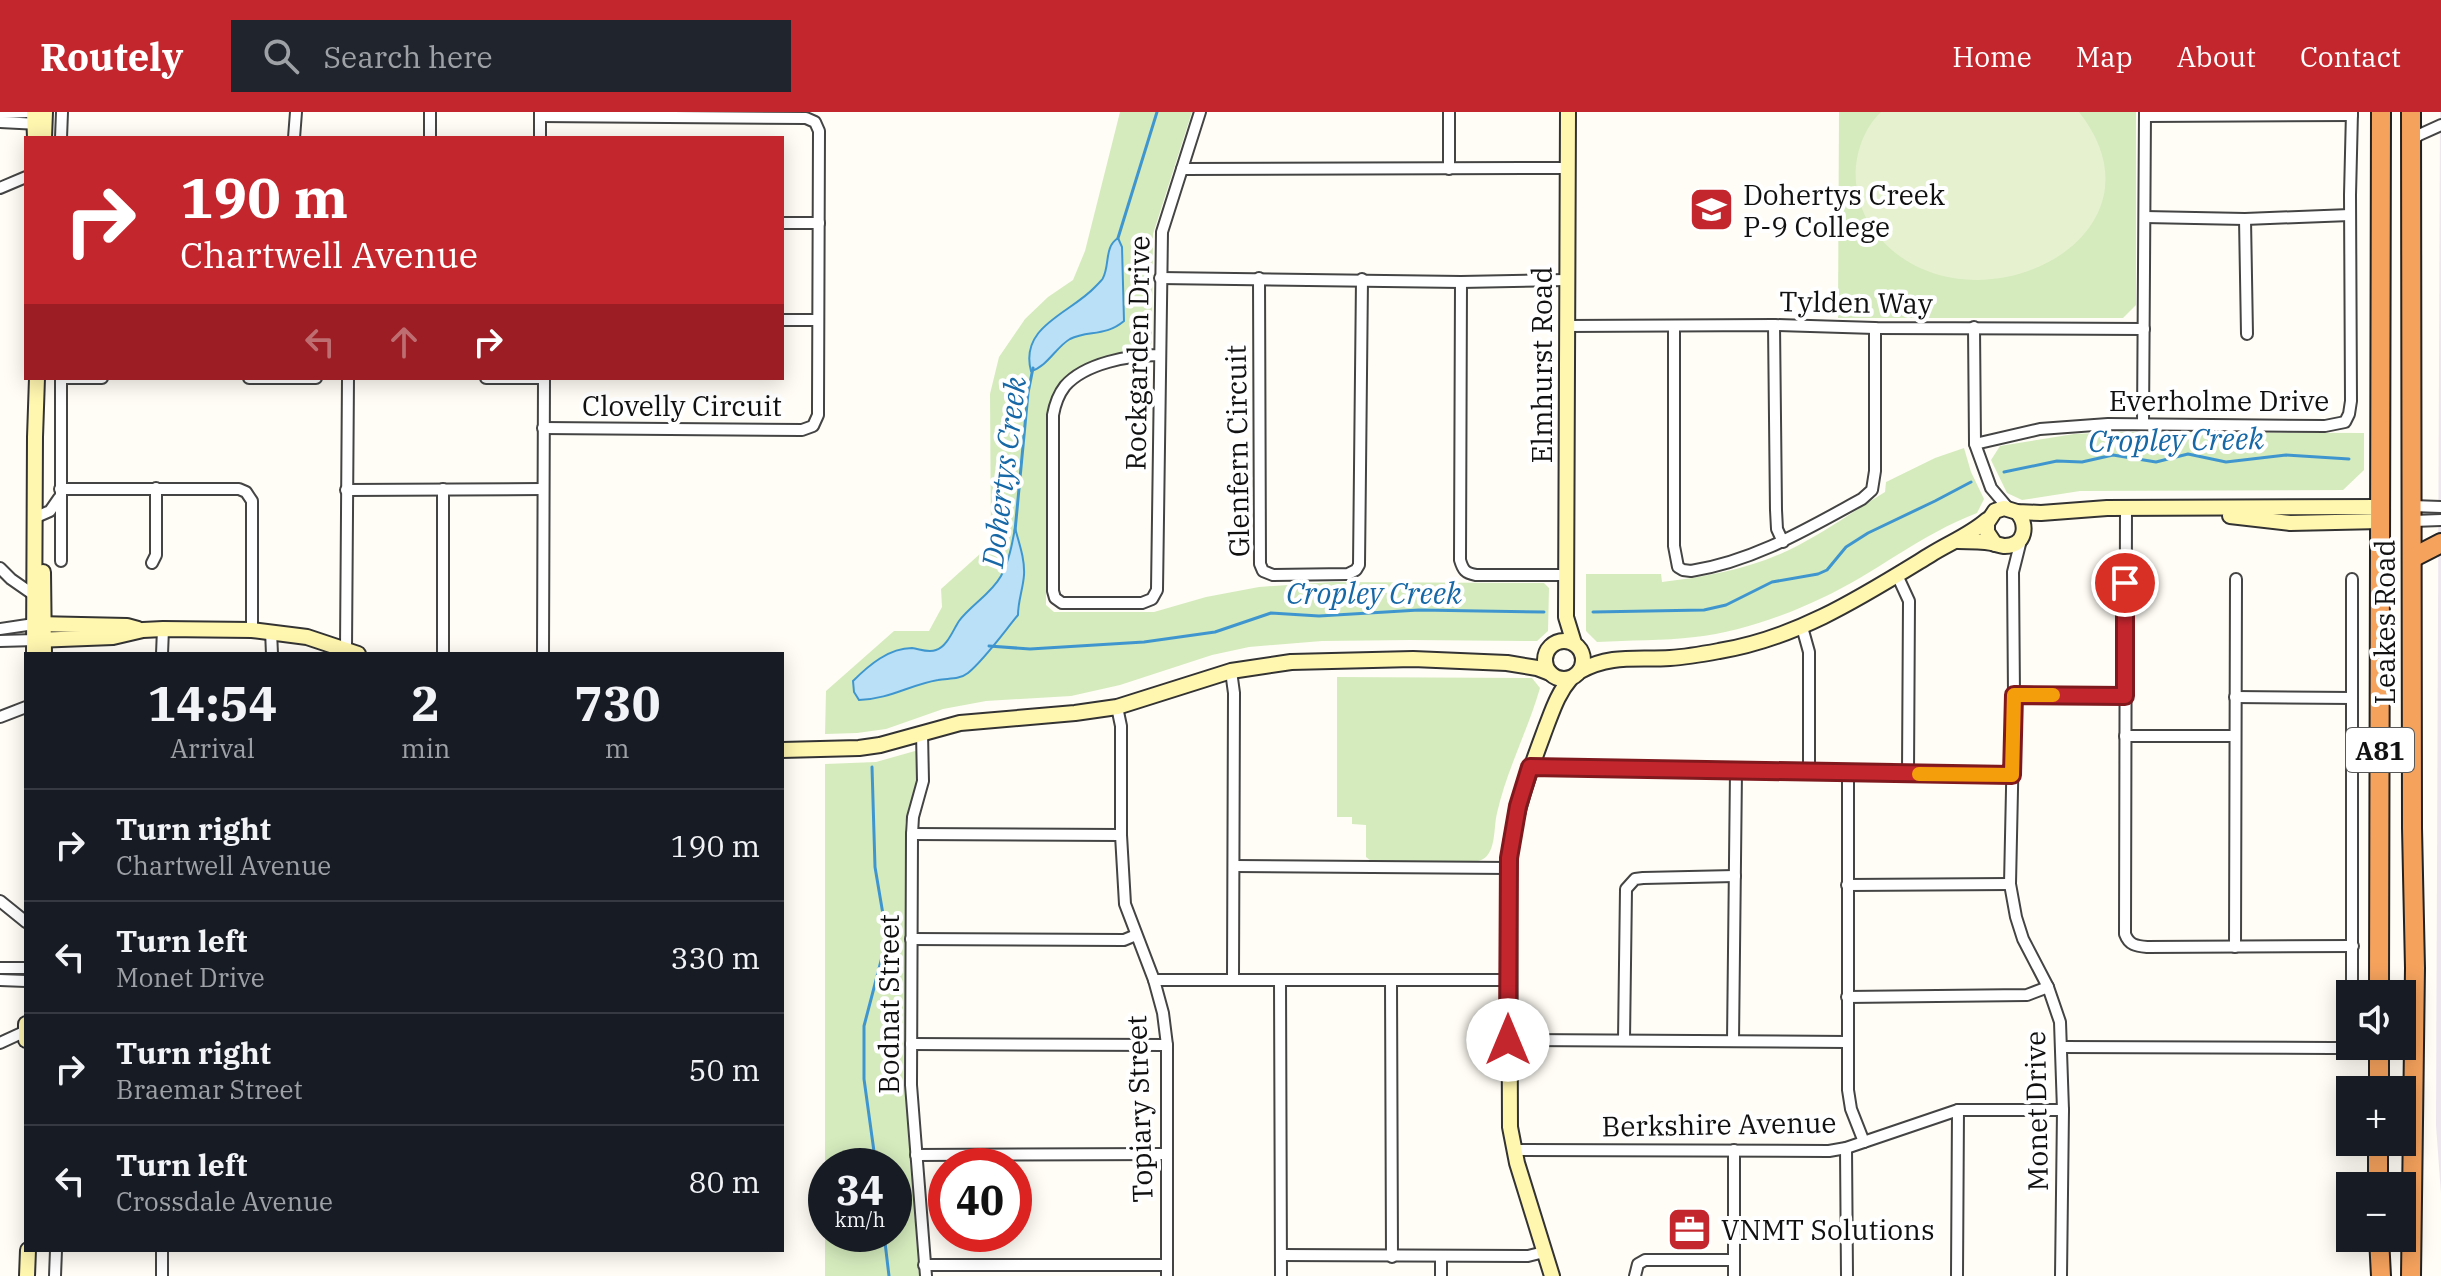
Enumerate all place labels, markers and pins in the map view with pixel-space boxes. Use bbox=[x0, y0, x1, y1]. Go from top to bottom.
place label: Dohertys Creek P-9 College bbox=[1743, 176, 1946, 245]
school or university icon: Dohertys Creek P-9 College bbox=[1688, 186, 1736, 234]
pin bbox=[2091, 549, 2159, 617]
office icon: VNMT Solutions bbox=[1666, 1205, 1714, 1253]
place label: VNMT Solutions bbox=[1721, 1211, 1935, 1248]

